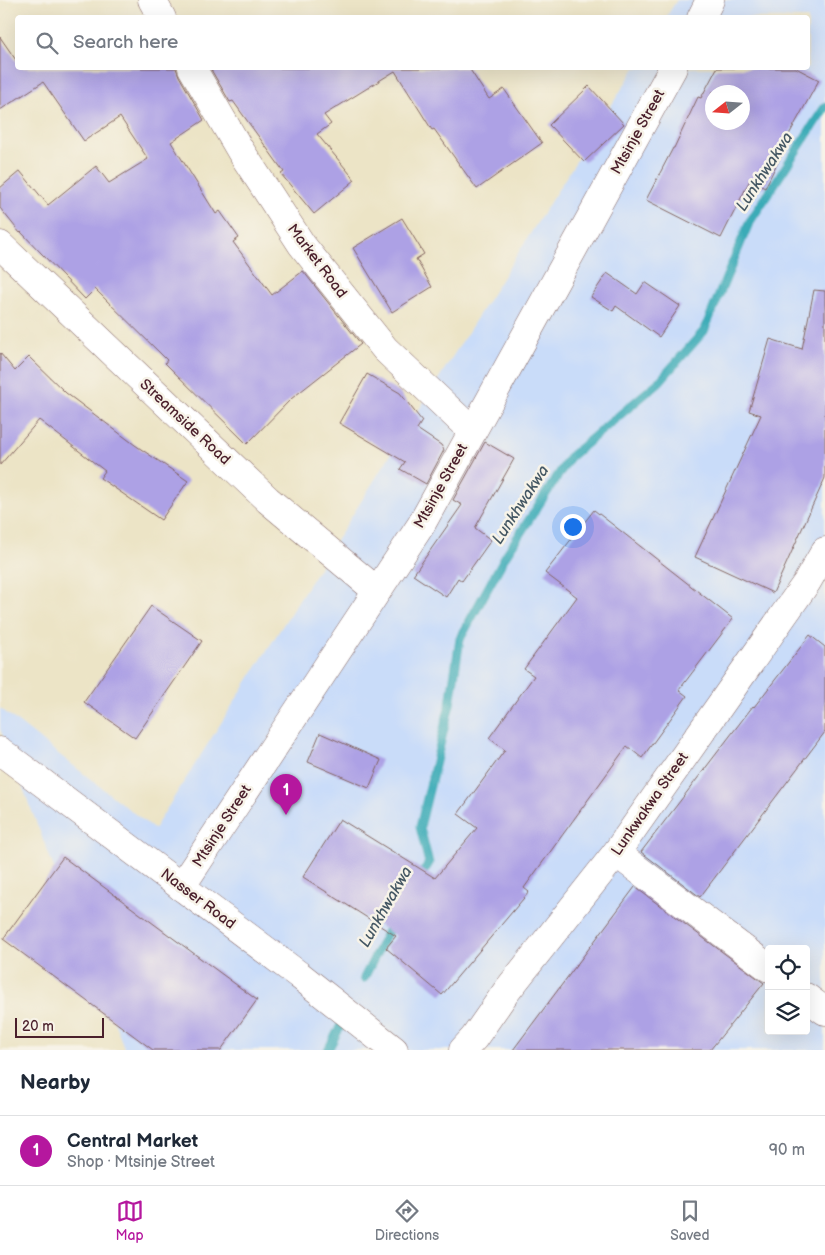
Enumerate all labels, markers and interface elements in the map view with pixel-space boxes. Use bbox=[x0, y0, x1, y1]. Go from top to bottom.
search box bbox=[15, 15, 810, 70]
icon: search bbox=[33, 29, 61, 57]
text: Search here bbox=[73, 31, 178, 54]
north arrow bbox=[705, 85, 750, 130]
street label: Mtsinje Street bbox=[607, 86, 669, 178]
water label: Lunkhwakwa bbox=[733, 129, 797, 215]
street label: Market Road bbox=[283, 220, 351, 302]
street label: Streamside Road bbox=[136, 375, 234, 469]
street label: Mtsinje Street bbox=[410, 440, 472, 532]
water label: Lunkhwakwa bbox=[489, 462, 553, 548]
your location bbox=[560, 514, 586, 540]
street label: Lunkwakwa Street bbox=[607, 748, 693, 859]
pin: 1 bbox=[270, 774, 302, 815]
street label: Mtsinje Street bbox=[188, 781, 256, 871]
water label: Lunkhwakwa bbox=[355, 863, 417, 951]
street label: Nasser Road bbox=[157, 865, 239, 933]
map controls bbox=[765, 945, 810, 1035]
button: locate bbox=[765, 945, 810, 990]
button: layers bbox=[765, 990, 810, 1035]
scale bar bbox=[15, 1015, 104, 1038]
text: 20 m bbox=[22, 1018, 54, 1035]
text: Nearby bbox=[20, 1070, 90, 1095]
text: Central Market bbox=[67, 1130, 198, 1153]
text: 1 bbox=[33, 1141, 39, 1160]
text: 90 m bbox=[769, 1141, 805, 1160]
text: Shop · Mtsinje Street bbox=[67, 1153, 215, 1172]
tab: Map bbox=[116, 1197, 144, 1244]
tab: Directions bbox=[375, 1197, 439, 1244]
tab: Saved bbox=[670, 1197, 709, 1244]

